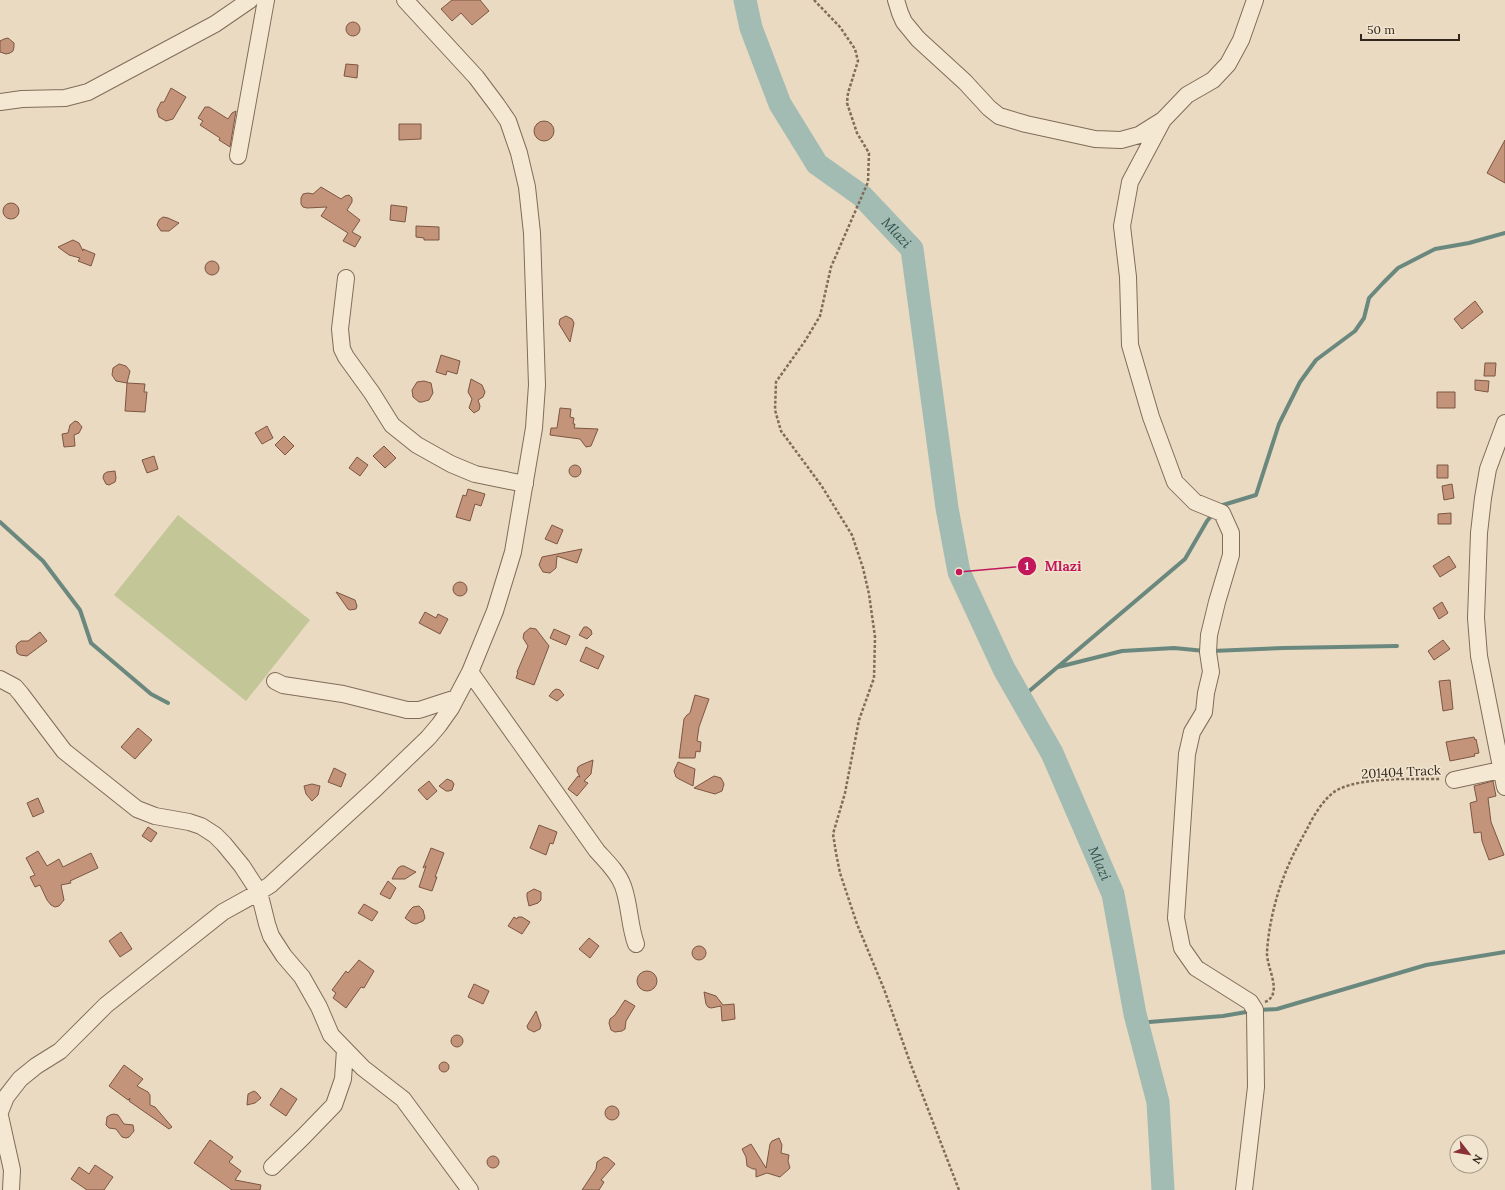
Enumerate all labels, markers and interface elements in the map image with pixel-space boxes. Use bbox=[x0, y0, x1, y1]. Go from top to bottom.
scale bar bbox=[1361, 16, 1459, 42]
text: 50 m bbox=[1367, 22, 1395, 37]
water label: Mlazi bbox=[878, 213, 916, 252]
callout: Mlazi bbox=[1017, 553, 1090, 579]
text: Mlazi bbox=[1044, 557, 1082, 575]
text: 1 bbox=[1025, 558, 1030, 573]
street label: 201404 Track bbox=[1361, 761, 1441, 783]
water label: Mlazi bbox=[1084, 844, 1115, 884]
north arrow bbox=[1449, 1134, 1489, 1174]
text: N bbox=[1469, 1152, 1486, 1167]

